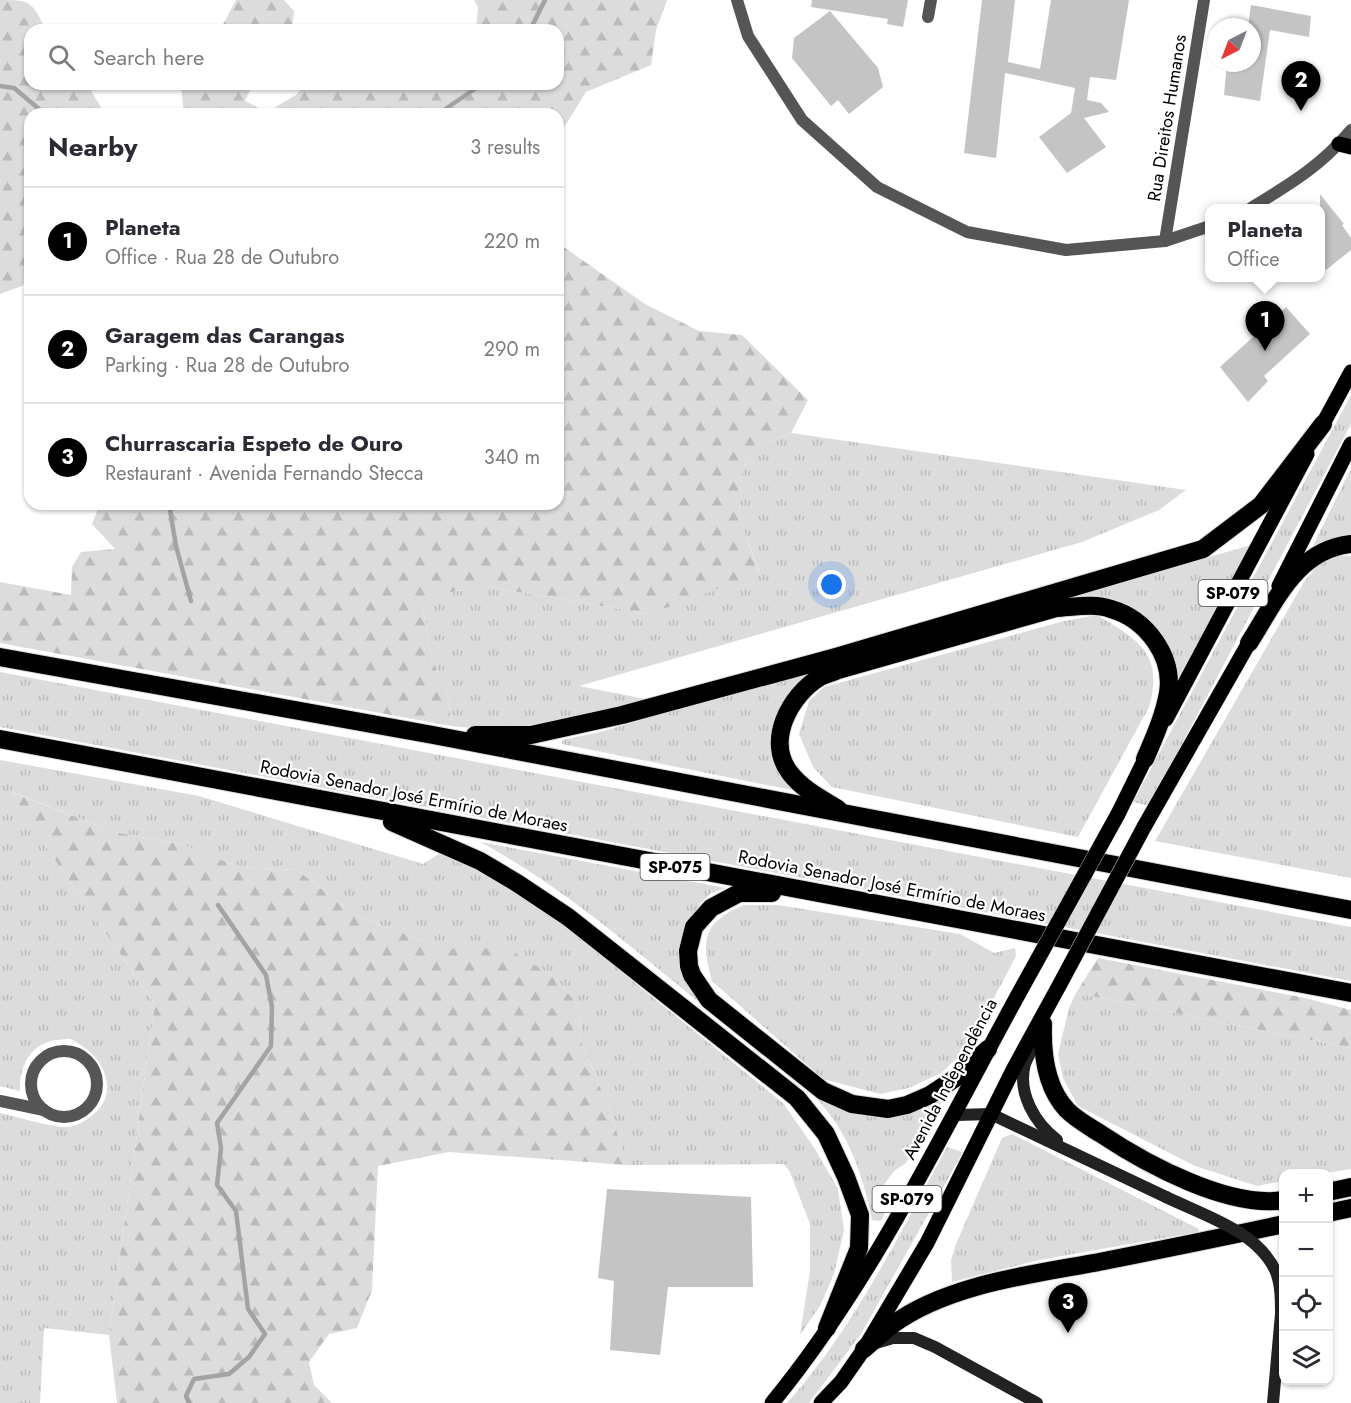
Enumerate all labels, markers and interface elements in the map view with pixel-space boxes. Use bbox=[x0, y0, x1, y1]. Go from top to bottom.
north arrow bbox=[1207, 18, 1261, 72]
search box bbox=[24, 24, 564, 90]
street label: Rua Direitos Humanos bbox=[1141, 33, 1193, 203]
icon: search bbox=[45, 41, 78, 74]
text: Search here bbox=[93, 41, 204, 73]
pin: 2 bbox=[1282, 62, 1320, 111]
text: Nearby bbox=[48, 128, 137, 166]
text: 3 results bbox=[470, 133, 540, 162]
popup bbox=[1205, 204, 1325, 282]
text: Planeta bbox=[105, 211, 181, 243]
text: Planeta bbox=[1227, 213, 1303, 245]
text: 1 bbox=[62, 227, 73, 256]
text: 220 m bbox=[484, 227, 540, 256]
text: Office · Rua 28 de Outubro bbox=[105, 243, 339, 272]
text: Office bbox=[1227, 245, 1280, 274]
pin: 1 bbox=[1246, 302, 1284, 351]
text: Garagem das Carangas bbox=[105, 319, 345, 351]
text: 2 bbox=[61, 335, 74, 364]
text: 290 m bbox=[484, 335, 540, 364]
text: Parking · Rua 28 de Outubro bbox=[105, 351, 350, 380]
text: Churrascaria Espeto de Ouro bbox=[105, 427, 403, 459]
text: 3 bbox=[61, 443, 74, 472]
text: 340 m bbox=[484, 443, 540, 472]
text: Restaurant · Avenida Fernando Stecca bbox=[105, 459, 423, 488]
your location bbox=[817, 570, 846, 599]
road number: SP-079 bbox=[1198, 580, 1268, 606]
street label: Rodovia Senador José Ermírio de Moraes bbox=[258, 753, 570, 839]
street label: Rodovia Senador José Ermírio de Moraes bbox=[736, 843, 1048, 929]
road number: SP-075 bbox=[640, 854, 710, 880]
street label: Avenida Independência bbox=[896, 994, 1004, 1164]
map controls bbox=[1279, 1169, 1333, 1385]
button: + bbox=[1279, 1169, 1333, 1223]
road number: SP-079 bbox=[872, 1186, 942, 1212]
button: − bbox=[1279, 1223, 1333, 1277]
button: locate bbox=[1279, 1277, 1333, 1331]
pin: 3 bbox=[1048, 1284, 1088, 1333]
button: layers bbox=[1279, 1331, 1333, 1385]

